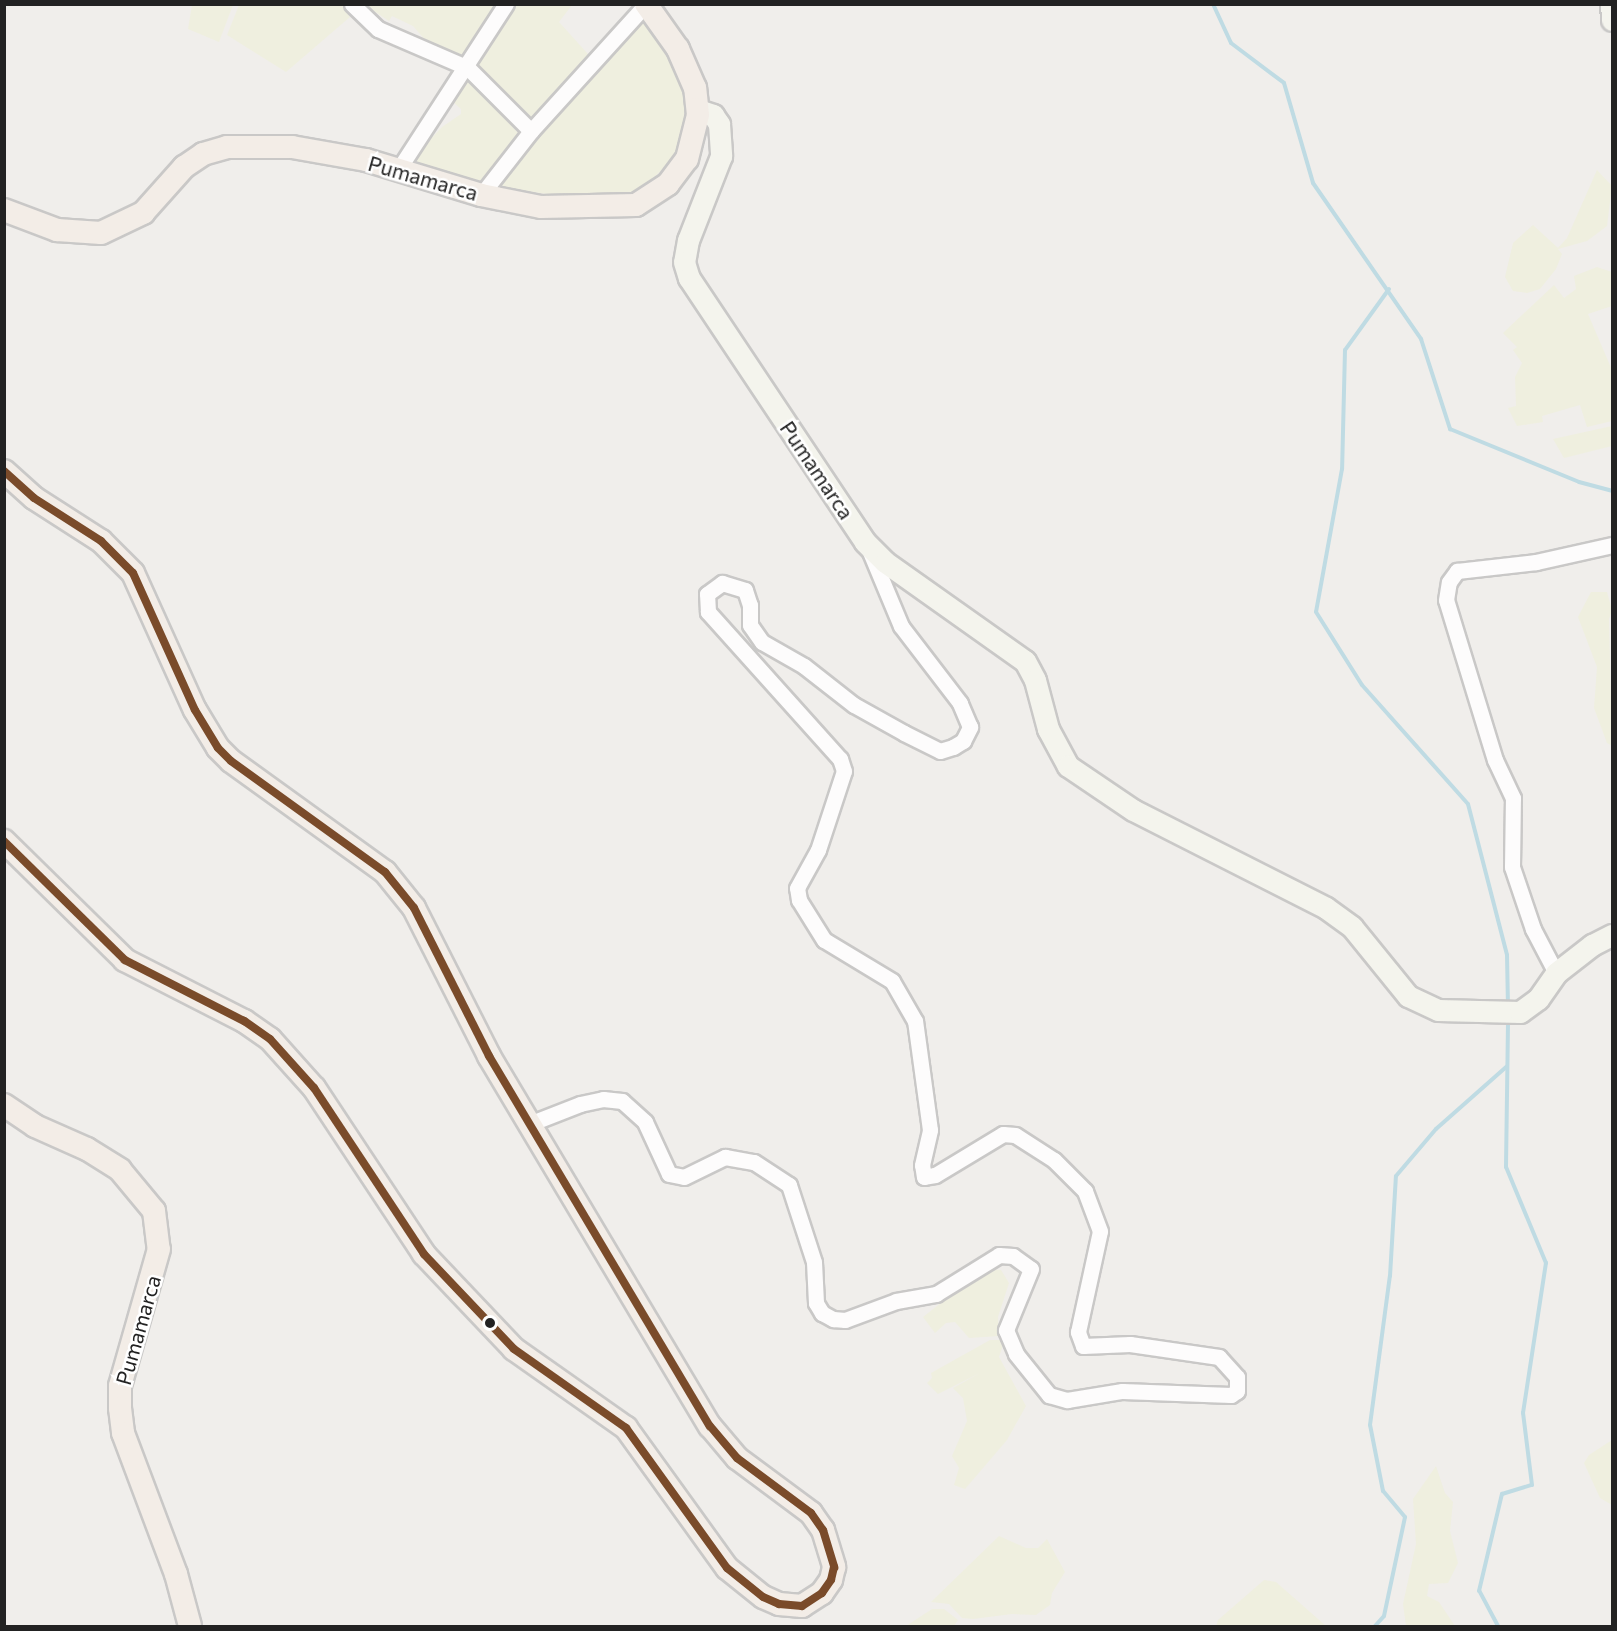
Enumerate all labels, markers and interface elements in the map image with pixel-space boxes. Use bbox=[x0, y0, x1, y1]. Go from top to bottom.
street label: Pumamarca bbox=[365, 150, 481, 206]
street label: Pumamarca bbox=[775, 416, 859, 524]
street label: Pumamarca bbox=[110, 1272, 166, 1388]
unlabelled marker bbox=[484, 1317, 496, 1329]

